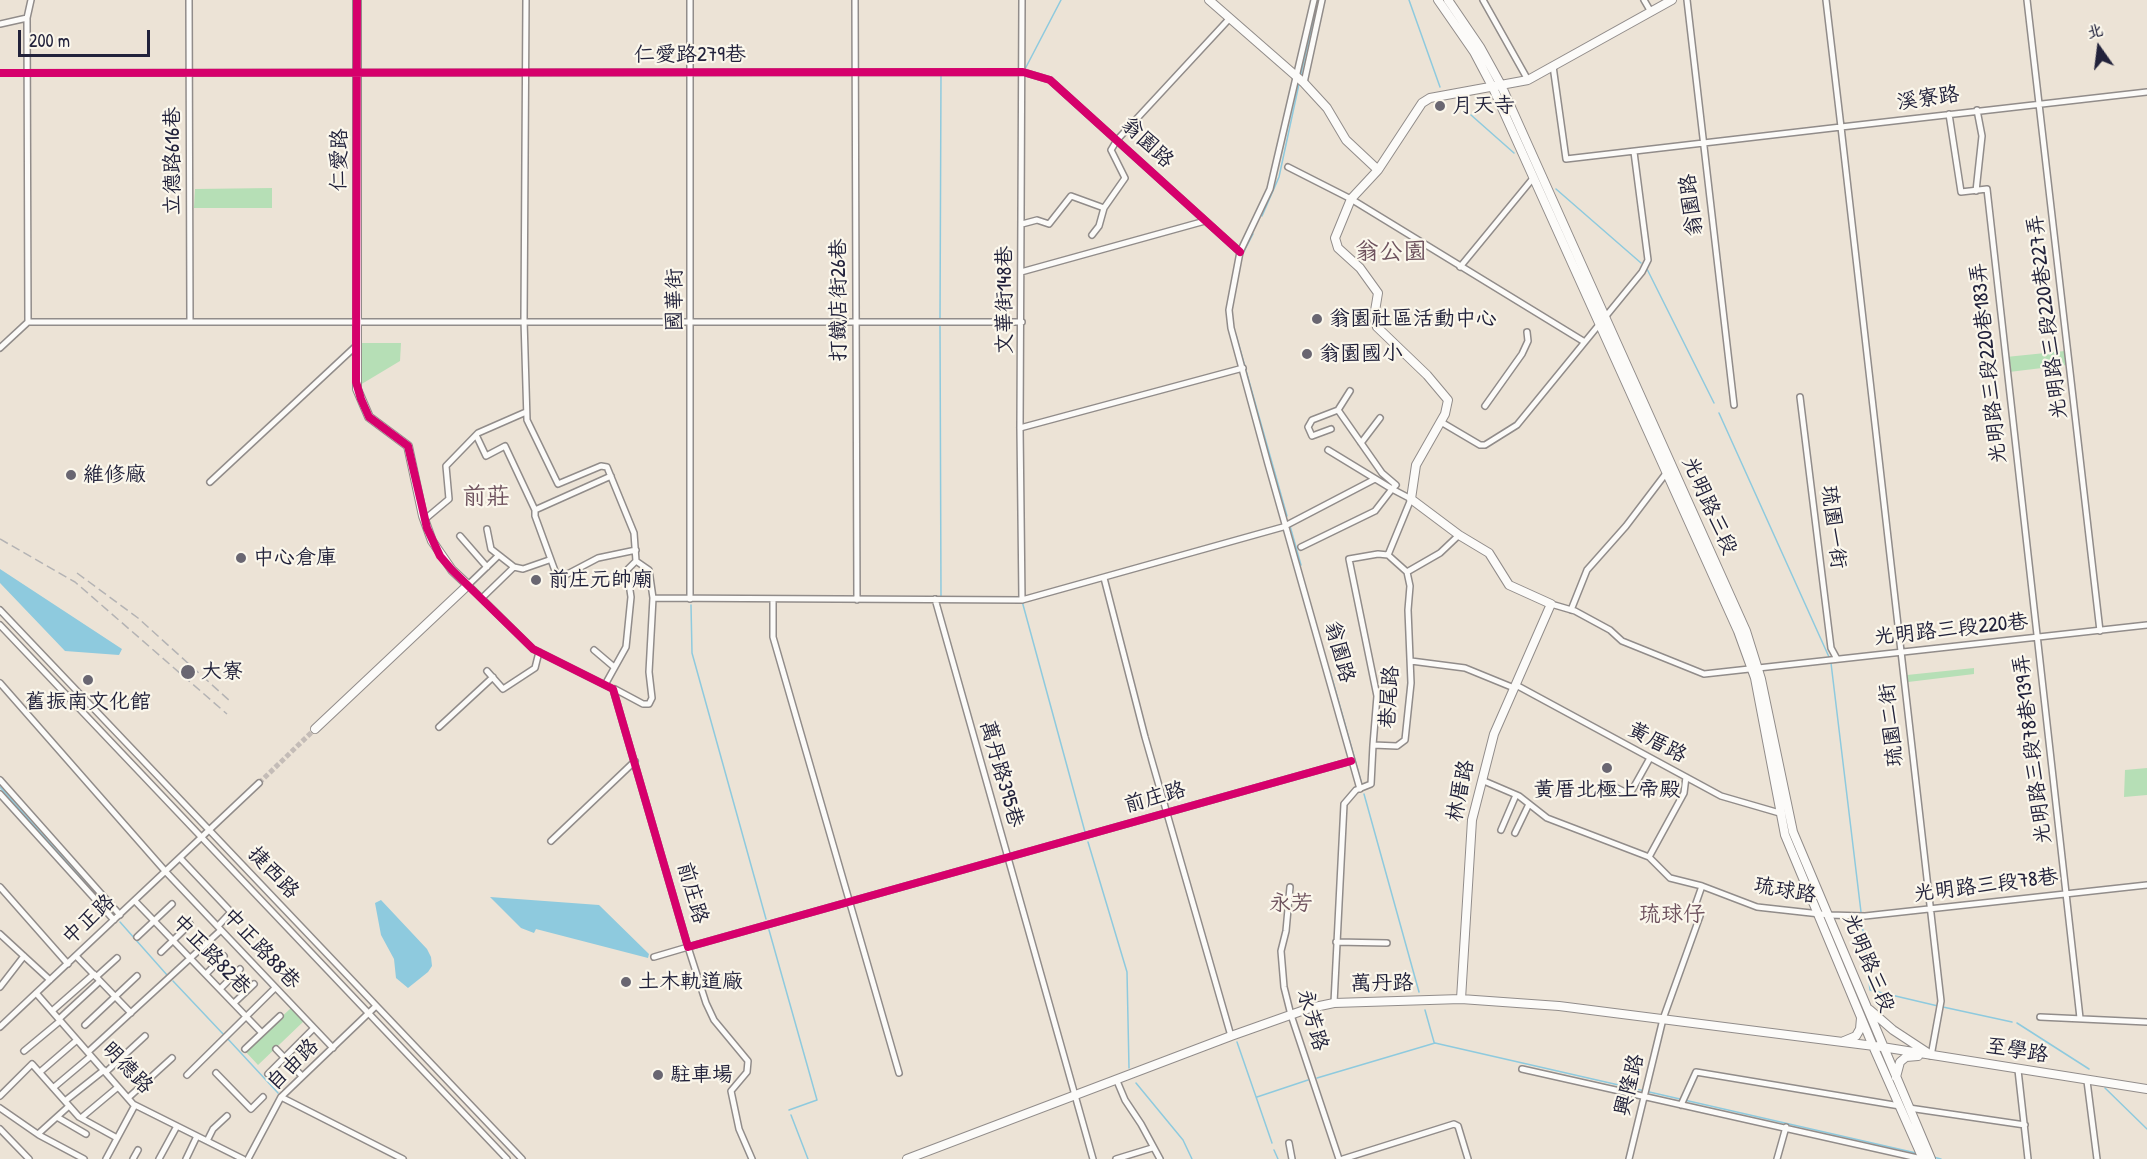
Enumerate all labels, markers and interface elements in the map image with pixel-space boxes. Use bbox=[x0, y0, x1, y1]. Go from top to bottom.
scale bar bbox=[21, 18, 153, 56]
north arrow bbox=[2069, 18, 2129, 78]
text: 北 bbox=[2084, 18, 2105, 43]
text: 200 m bbox=[29, 28, 70, 53]
street label: 仁愛路279巷 bbox=[634, 42, 746, 68]
street label: 溪寮路 bbox=[1895, 82, 1961, 116]
place label: 月天寺 bbox=[1452, 93, 1515, 119]
marker: 月天寺 bbox=[1433, 99, 1447, 113]
street label: 立德路616巷 bbox=[160, 107, 186, 215]
street label: 翁園路 bbox=[1115, 112, 1179, 174]
street label: 仁愛路 bbox=[327, 128, 353, 192]
street label: 翁園路 bbox=[1676, 172, 1708, 238]
street label: 光明路三段220巷227弄 bbox=[2023, 213, 2073, 421]
street label: 打鐵店街26巷 bbox=[826, 238, 852, 362]
district label: 翁公園 bbox=[1355, 239, 1427, 267]
street label: 文華街148巷 bbox=[992, 246, 1018, 354]
street label: 光明路三段220巷183弄 bbox=[1966, 261, 2012, 465]
street label: 國華街 bbox=[662, 269, 688, 331]
place label: 翁園社區活動中心 bbox=[1329, 306, 1497, 332]
marker: 翁園社區活動中心 bbox=[1310, 312, 1324, 326]
place label: 翁園國小 bbox=[1319, 341, 1403, 367]
marker: 翁園國小 bbox=[1300, 347, 1314, 361]
street label: 光明路三段 bbox=[1676, 453, 1742, 559]
place label: 維修廠 bbox=[83, 462, 146, 488]
marker: 維修廠 bbox=[64, 468, 78, 482]
district label: 前莊 bbox=[462, 484, 510, 512]
street label: 琉園一街 bbox=[1815, 484, 1851, 570]
place label: 中心倉庫 bbox=[253, 545, 337, 571]
marker: 中心倉庫 bbox=[234, 551, 248, 565]
place label: 前庄元帥廟 bbox=[548, 567, 653, 593]
marker: 前庄元帥廟 bbox=[529, 573, 543, 587]
street label: 光明路三段220巷 bbox=[1873, 609, 2029, 651]
street label: 翁園路 bbox=[1319, 618, 1359, 686]
street label: 光明路三段78巷139弄 bbox=[2009, 653, 2057, 845]
place label: 大寮 bbox=[201, 659, 243, 685]
marker: 大寮 bbox=[179, 663, 197, 681]
street label: 巷尾路 bbox=[1375, 665, 1405, 729]
marker: 舊振南文化館 bbox=[81, 673, 95, 687]
street label: 琉園二街 bbox=[1875, 682, 1909, 768]
place label: 舊振南文化館 bbox=[25, 689, 151, 715]
street label: 黃厝路 bbox=[1623, 717, 1691, 769]
street label: 萬丹路395巷 bbox=[974, 718, 1028, 830]
street label: 林厝路 bbox=[1442, 758, 1480, 824]
marker: 黃厝北極上帝殿 bbox=[1600, 761, 1614, 775]
street label: 前庄路 bbox=[1121, 777, 1189, 819]
place label: 黃厝北極上帝殿 bbox=[1534, 777, 1680, 803]
street label: 捷西路 bbox=[242, 842, 304, 904]
street label: 前庄路 bbox=[671, 859, 713, 927]
street label: 光明路三段78巷 bbox=[1912, 865, 2060, 907]
street label: 琉球路 bbox=[1752, 873, 1818, 909]
street label: 中正路 bbox=[57, 889, 121, 951]
district label: 永芳 bbox=[1269, 891, 1313, 917]
district label: 琉球仔 bbox=[1639, 902, 1705, 928]
street label: 中正路88巷 bbox=[217, 903, 305, 995]
street label: 中正路82巷 bbox=[166, 909, 256, 1001]
street label: 光明路三段 bbox=[1837, 910, 1899, 1016]
place label: 土木軌道廠 bbox=[638, 969, 743, 995]
street label: 萬丹路 bbox=[1350, 971, 1414, 997]
marker: 土木軌道廠 bbox=[619, 975, 633, 989]
street label: 永芳路 bbox=[1291, 986, 1333, 1054]
street label: 自由路 bbox=[262, 1034, 324, 1096]
street label: 至學路 bbox=[1984, 1034, 2050, 1068]
street label: 明德路 bbox=[96, 1037, 158, 1099]
street label: 興隆路 bbox=[1610, 1051, 1650, 1119]
place label: 駐車場 bbox=[670, 1062, 733, 1088]
marker: 駐車場 bbox=[651, 1068, 665, 1082]

